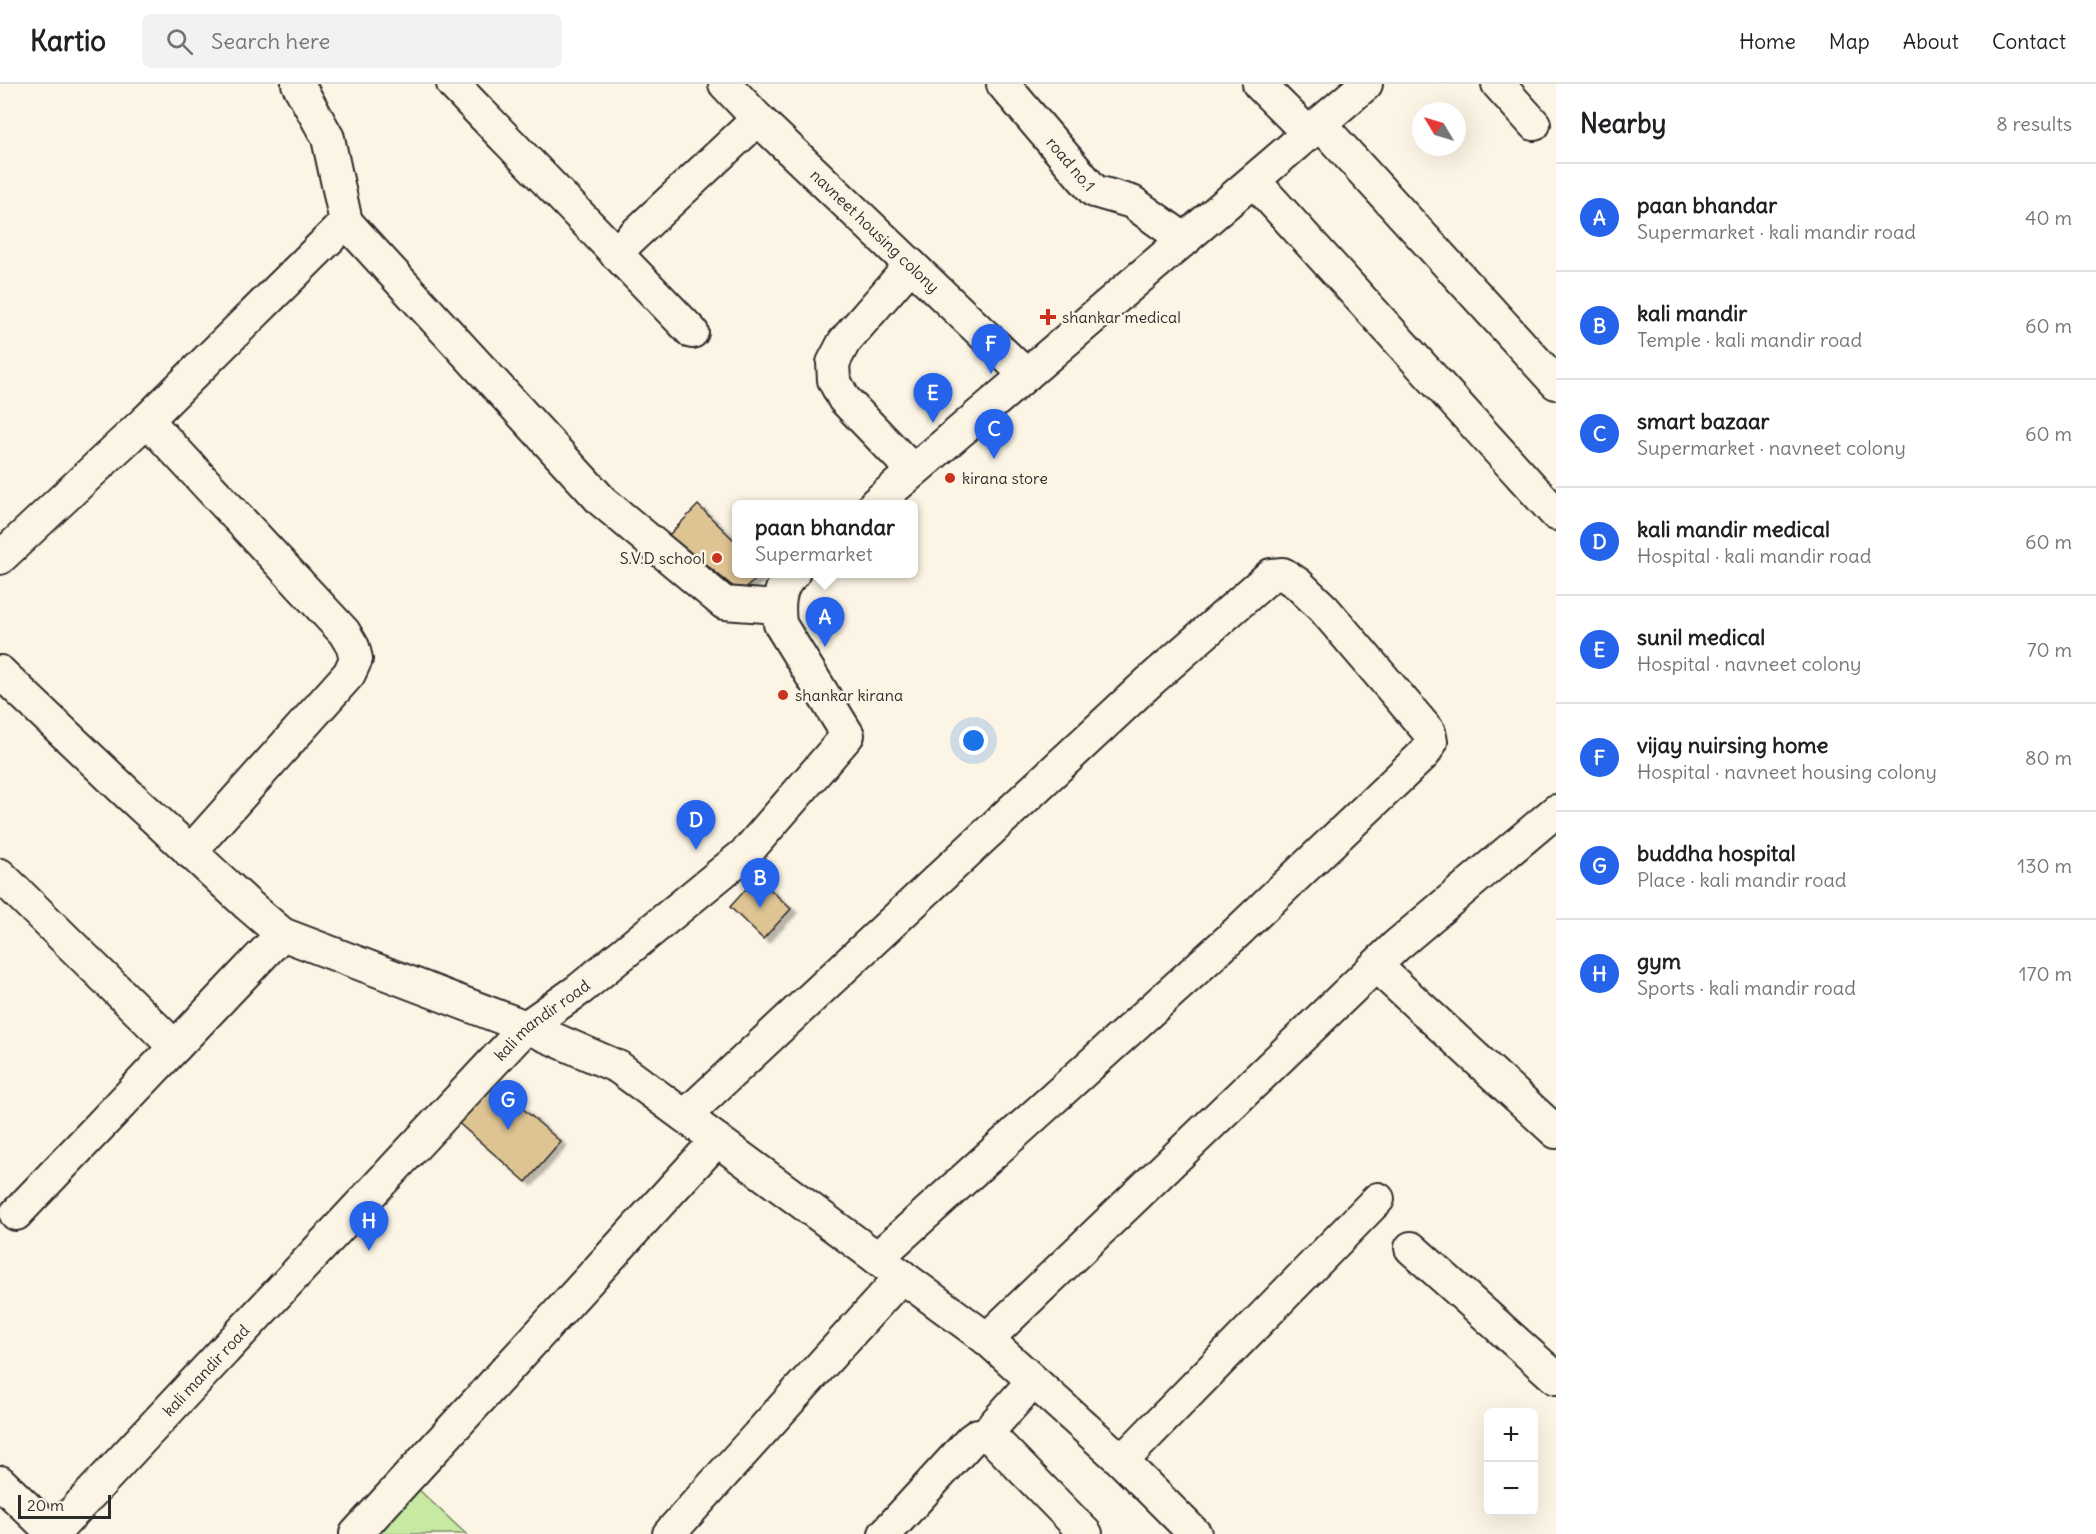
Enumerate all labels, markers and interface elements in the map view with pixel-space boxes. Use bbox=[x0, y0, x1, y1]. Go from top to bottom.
search box bbox=[142, 14, 562, 68]
text: Kartio bbox=[30, 23, 106, 59]
icon: search bbox=[163, 25, 196, 58]
text: Search here bbox=[211, 27, 330, 55]
text: Home bbox=[1739, 28, 1796, 55]
text: Map bbox=[1829, 28, 1870, 55]
text: About bbox=[1903, 28, 1959, 55]
text: Contact bbox=[1992, 28, 2066, 55]
north arrow bbox=[1412, 102, 1466, 156]
text: Nearby bbox=[1580, 107, 1666, 140]
text: 8 results bbox=[1996, 111, 2072, 136]
street label: road no.1 bbox=[1042, 133, 1100, 195]
street label: navneet housing colony bbox=[807, 165, 944, 297]
text: paan bhandar bbox=[1637, 191, 1777, 219]
text: A bbox=[1593, 205, 1606, 230]
text: 40 m bbox=[2025, 205, 2072, 230]
text: Supermarket · kali mandir road bbox=[1637, 219, 1916, 244]
text: kali mandir bbox=[1637, 299, 1747, 327]
place label: shankar medical bbox=[1062, 307, 1181, 327]
marker: shankar medical bbox=[1039, 308, 1057, 326]
text: B bbox=[1593, 313, 1606, 338]
text: 60 m bbox=[2025, 313, 2072, 338]
pin: F bbox=[972, 324, 1010, 374]
text: Temple · kali mandir road bbox=[1637, 327, 1862, 352]
pin: E bbox=[914, 374, 952, 423]
text: smart bazaar bbox=[1637, 407, 1770, 435]
pin: C bbox=[974, 410, 1014, 459]
text: C bbox=[1593, 421, 1606, 446]
text: 60 m bbox=[2025, 421, 2072, 446]
text: Supermarket · navneet colony bbox=[1637, 435, 1906, 460]
place label: kirana store bbox=[962, 468, 1048, 488]
marker: kirana store bbox=[943, 471, 957, 485]
popup bbox=[732, 500, 918, 578]
text: paan bhandar bbox=[755, 513, 895, 541]
text: kali mandir medical bbox=[1637, 515, 1830, 543]
text: D bbox=[1592, 529, 1607, 554]
text: 60 m bbox=[2025, 529, 2072, 554]
text: Supermarket bbox=[755, 541, 873, 566]
text: Hospital · kali mandir road bbox=[1637, 543, 1871, 568]
place label: S.V.D school bbox=[620, 548, 705, 568]
marker: S.V.D school bbox=[710, 551, 724, 565]
pin: A bbox=[806, 598, 844, 647]
text: sunil medical bbox=[1637, 623, 1765, 651]
text: E bbox=[1594, 637, 1605, 662]
text: 70 m bbox=[2027, 637, 2072, 662]
text: Hospital · navneet colony bbox=[1637, 651, 1861, 676]
place label: shankar kirana bbox=[795, 685, 903, 705]
marker: shankar kirana bbox=[776, 688, 790, 702]
your location bbox=[959, 726, 988, 755]
text: vijay nuirsing home bbox=[1637, 731, 1828, 759]
text: F bbox=[1594, 745, 1605, 770]
text: 80 m bbox=[2025, 745, 2072, 770]
text: Hospital · navneet housing colony bbox=[1637, 759, 1937, 784]
pin: D bbox=[676, 800, 716, 850]
text: buddha hospital bbox=[1637, 839, 1796, 867]
text: G bbox=[1592, 853, 1607, 878]
text: 130 m bbox=[2017, 853, 2072, 878]
pin: B bbox=[740, 858, 780, 908]
text: Place · kali mandir road bbox=[1637, 867, 1847, 892]
text: gym bbox=[1637, 947, 1681, 975]
text: H bbox=[1592, 961, 1607, 986]
text: 170 m bbox=[2019, 961, 2072, 986]
street label: kali mandir road bbox=[490, 975, 594, 1065]
text: Sports · kali mandir road bbox=[1637, 975, 1856, 1000]
pin: G bbox=[488, 1080, 528, 1130]
pin: H bbox=[350, 1202, 388, 1251]
street label: kali mandir road bbox=[158, 1320, 253, 1420]
map controls bbox=[1484, 1408, 1538, 1516]
button: + bbox=[1484, 1408, 1538, 1462]
button: − bbox=[1484, 1462, 1538, 1516]
scale bar bbox=[18, 1492, 111, 1520]
text: 20 m bbox=[27, 1495, 64, 1515]

